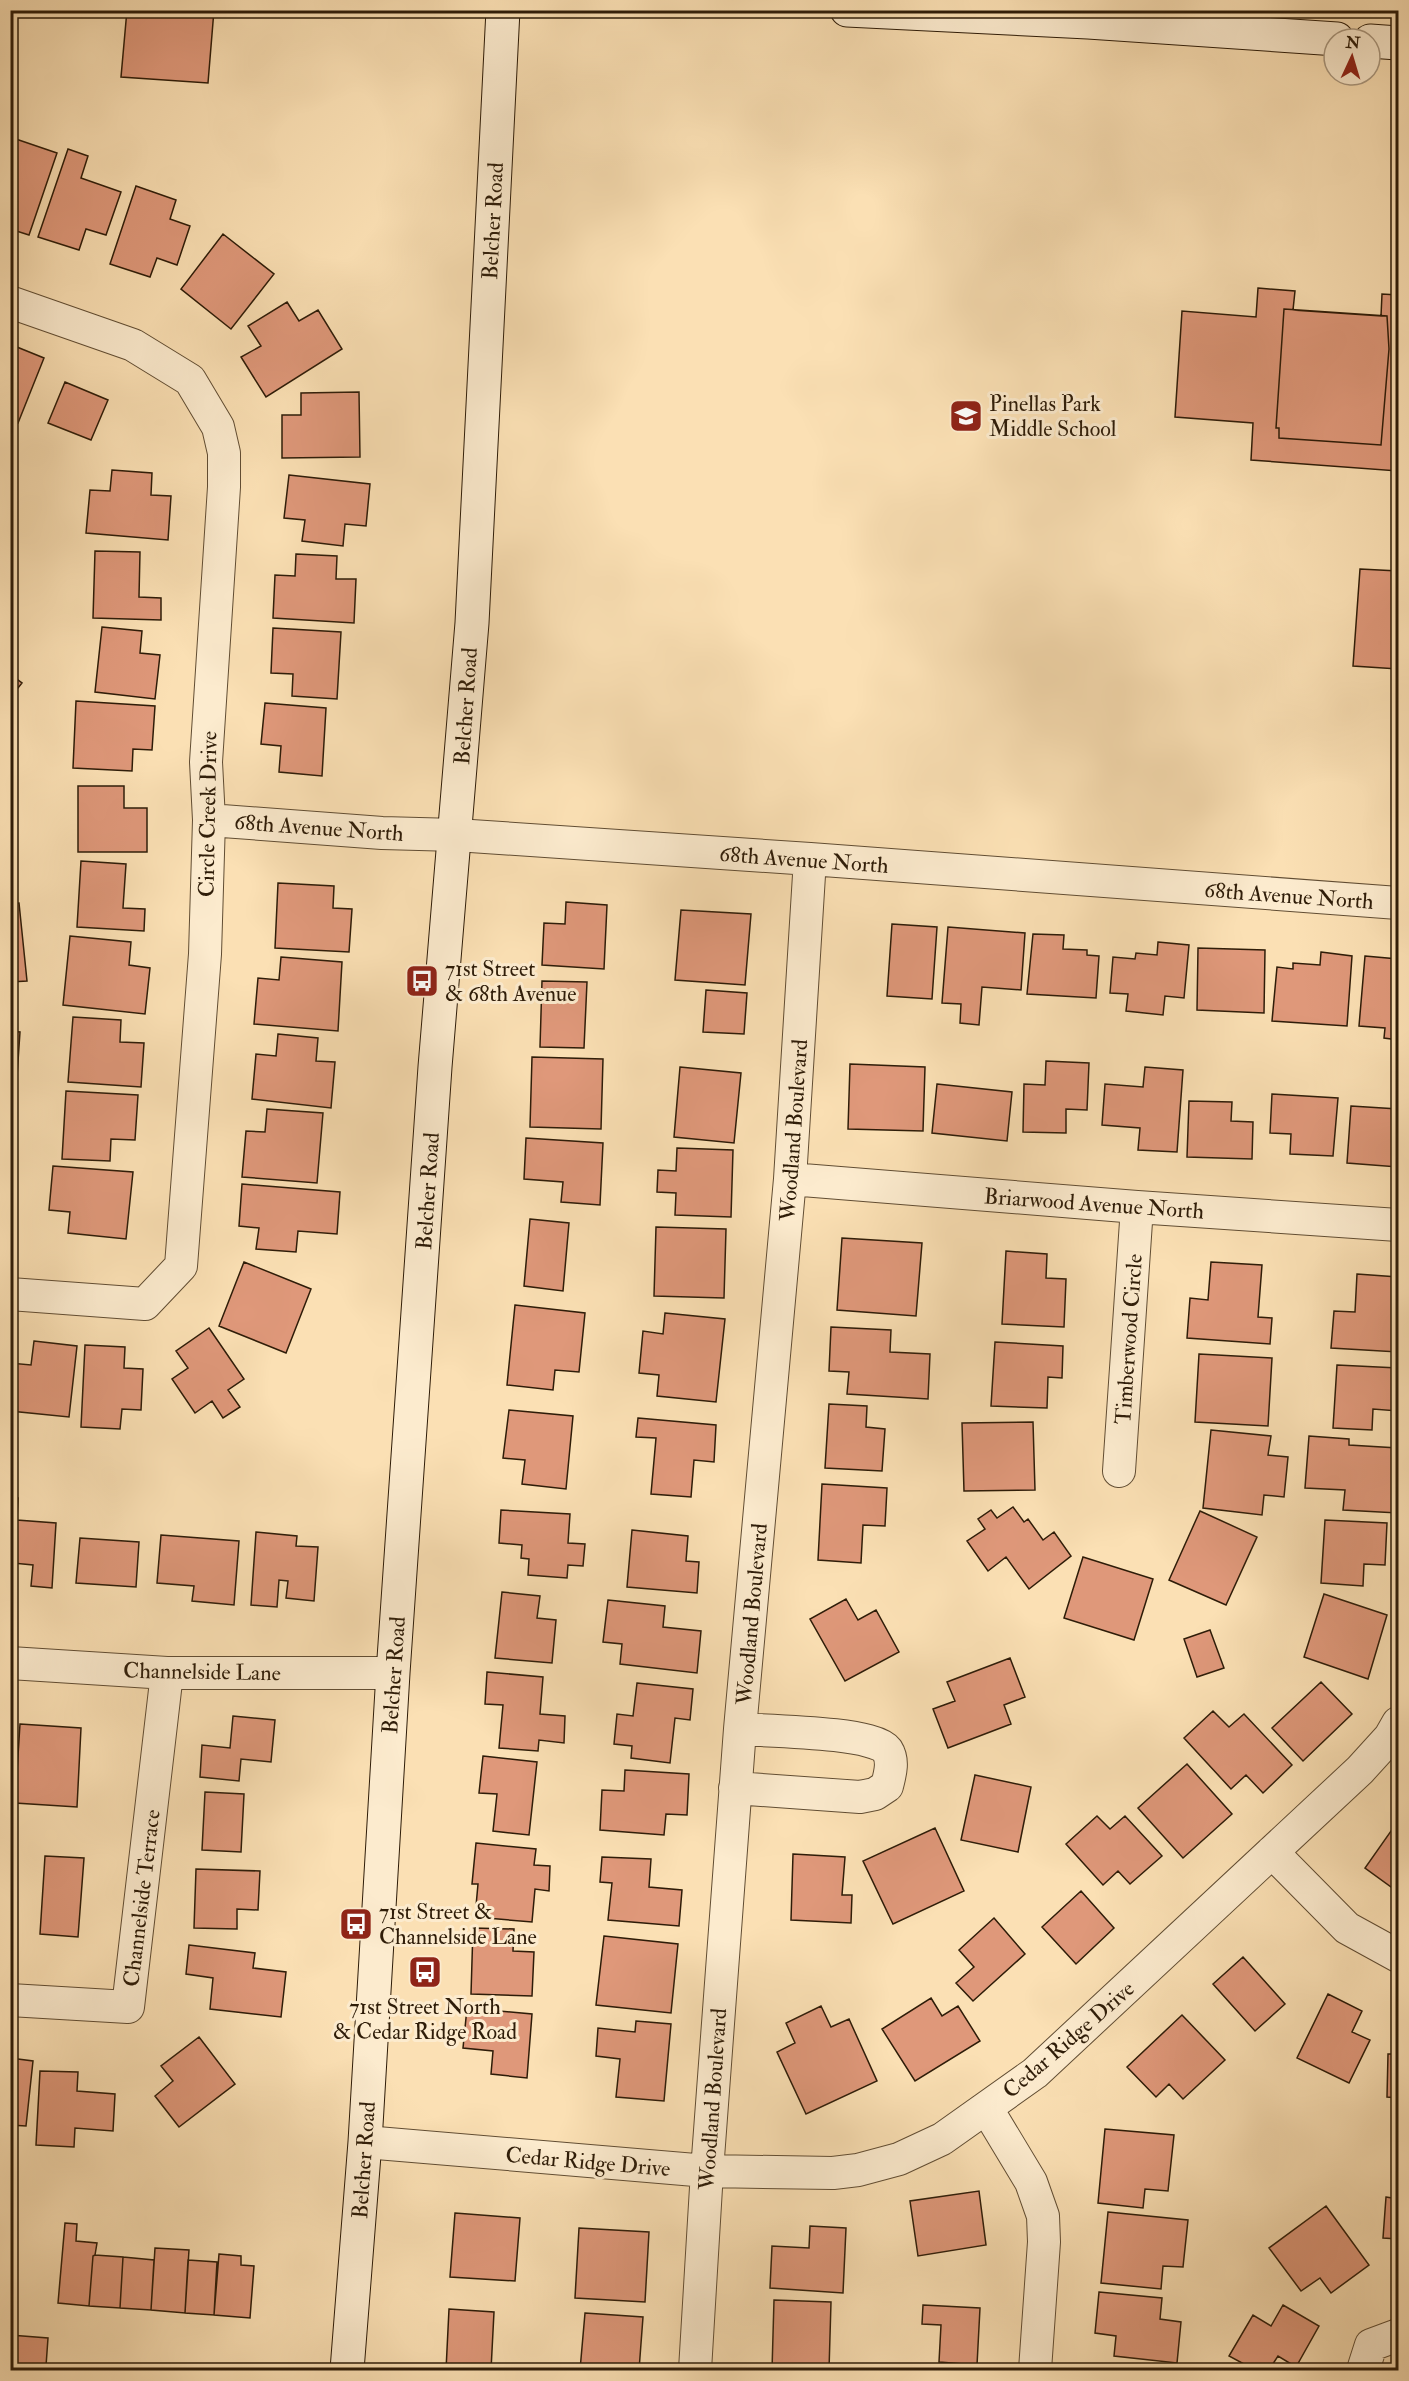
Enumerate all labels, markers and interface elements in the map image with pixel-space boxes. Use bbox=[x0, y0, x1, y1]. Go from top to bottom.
north arrow bbox=[1322, 27, 1382, 87]
text: N bbox=[1344, 32, 1361, 54]
street label: Belcher Road bbox=[476, 161, 510, 280]
place label: Pinellas Park Middle School bbox=[989, 390, 1117, 443]
school or university icon: Pinellas Park Middle School bbox=[948, 398, 984, 434]
street label: Belcher Road bbox=[448, 646, 484, 766]
street label: Circle Creek Drive bbox=[193, 731, 223, 897]
street label: 68th Avenue North bbox=[233, 808, 405, 848]
street label: 68th Avenue North bbox=[718, 840, 890, 880]
street label: 68th Avenue North bbox=[1203, 876, 1375, 916]
place label: 71st Street & 68th Avenue bbox=[445, 955, 576, 1008]
bus stop icon: 71st Street & 68th Avenue bbox=[404, 963, 440, 999]
street label: Woodland Boulevard bbox=[774, 1038, 814, 1223]
street label: Belcher Road bbox=[410, 1131, 446, 1251]
street label: Briarwood Avenue North bbox=[983, 1182, 1205, 1226]
street label: Timberwood Circle bbox=[1109, 1253, 1149, 1425]
street label: Woodland Boulevard bbox=[730, 1522, 774, 1707]
street label: Belcher Road bbox=[376, 1615, 412, 1735]
street label: Channelside Lane bbox=[123, 1657, 281, 1687]
street label: Channelside Terrace bbox=[117, 1808, 167, 1988]
place label: 71st Street & Channelside Lane bbox=[379, 1898, 537, 1951]
bus stop icon: 71st Street & Channelside Lane bbox=[338, 1906, 374, 1942]
bus stop icon: 71st Street North & Cedar Ridge Road bbox=[407, 1954, 443, 1990]
street label: Cedar Ridge Drive bbox=[997, 1975, 1140, 2105]
place label: 71st Street North & Cedar Ridge Road bbox=[333, 1993, 517, 2046]
street label: Woodland Boulevard bbox=[693, 2007, 733, 2192]
street label: Belcher Road bbox=[346, 2100, 382, 2220]
street label: Cedar Ridge Drive bbox=[504, 2141, 671, 2183]

